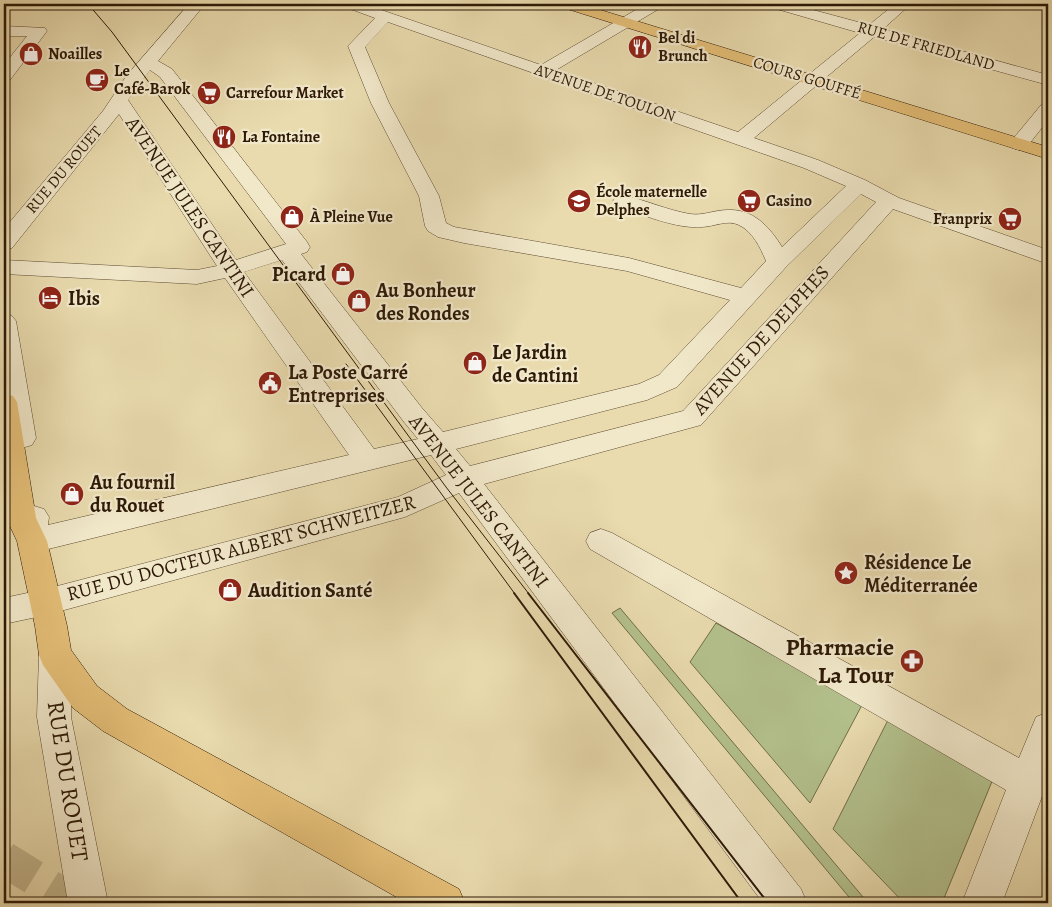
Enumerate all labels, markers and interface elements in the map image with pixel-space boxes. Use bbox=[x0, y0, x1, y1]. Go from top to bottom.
street label: RUE DE FRIEDLAND bbox=[855, 16, 997, 76]
place label: Bel di Brunch bbox=[658, 27, 708, 67]
restaurant icon: Bel di Brunch bbox=[627, 34, 653, 60]
shop icon: Noailles bbox=[18, 41, 44, 67]
place label: Noailles bbox=[48, 43, 102, 65]
street label: COURS GOUFFÉ bbox=[750, 51, 864, 105]
street label: AVENUE DE TOULON bbox=[531, 58, 679, 127]
place label: Le Café-Barok bbox=[114, 60, 191, 100]
cafe icon: Le Café-Barok bbox=[84, 67, 110, 93]
supermarket icon: Carrefour Market bbox=[196, 80, 222, 106]
place label: Carrefour Market bbox=[226, 82, 344, 104]
street label: AVENUE JULES CANTINI bbox=[119, 110, 261, 303]
street label: RUE DU ROUET bbox=[21, 121, 107, 218]
restaurant icon: La Fontaine bbox=[211, 124, 237, 150]
place label: La Fontaine bbox=[242, 126, 320, 148]
place label: École maternelle Delphes bbox=[596, 181, 707, 221]
school or university icon: École maternelle Delphes bbox=[566, 188, 592, 214]
supermarket icon: Casino bbox=[736, 188, 762, 214]
place label: Casino bbox=[766, 190, 812, 212]
shop icon: À Pleine Vue bbox=[279, 204, 305, 230]
place label: À Pleine Vue bbox=[309, 206, 393, 228]
supermarket icon: Franprix bbox=[997, 206, 1023, 232]
place label: Franprix bbox=[933, 208, 992, 230]
street label: AVENUE DE DELPHES bbox=[686, 259, 835, 421]
place label: Picard bbox=[272, 261, 326, 288]
shop icon: Picard bbox=[330, 261, 356, 287]
place label: Au Bonheur des Rondes bbox=[375, 277, 476, 327]
hotel icon: Ibis bbox=[37, 285, 63, 311]
place label: Ibis bbox=[68, 285, 100, 312]
shop icon: Au Bonheur des Rondes bbox=[346, 288, 372, 314]
place label: Le Jardin de Cantini bbox=[492, 339, 578, 389]
shop icon: Le Jardin de Cantini bbox=[462, 350, 488, 376]
place label: La Poste Carré Entreprises bbox=[288, 359, 408, 409]
public building icon: La Poste Carré Entreprises bbox=[257, 370, 283, 396]
street label: AVENUE JULES CANTINI bbox=[402, 408, 555, 593]
place label: Au fournil du Rouet bbox=[89, 469, 176, 519]
shop icon: Au fournil du Rouet bbox=[59, 481, 85, 507]
street label: RUE DU DOCTEUR ALBERT SCHWEITZER bbox=[64, 488, 419, 608]
place label: Résidence Le Méditerranée bbox=[864, 549, 978, 599]
place icon: Résidence Le Méditerranée bbox=[833, 560, 859, 586]
shop icon: Audition Santé bbox=[217, 577, 243, 603]
place label: Audition Santé bbox=[247, 577, 372, 604]
place label: Pharmacie La Tour bbox=[786, 631, 894, 691]
pharmacy icon: Pharmacie La Tour bbox=[899, 648, 925, 674]
street label: RUE DU ROUET bbox=[40, 698, 96, 864]

